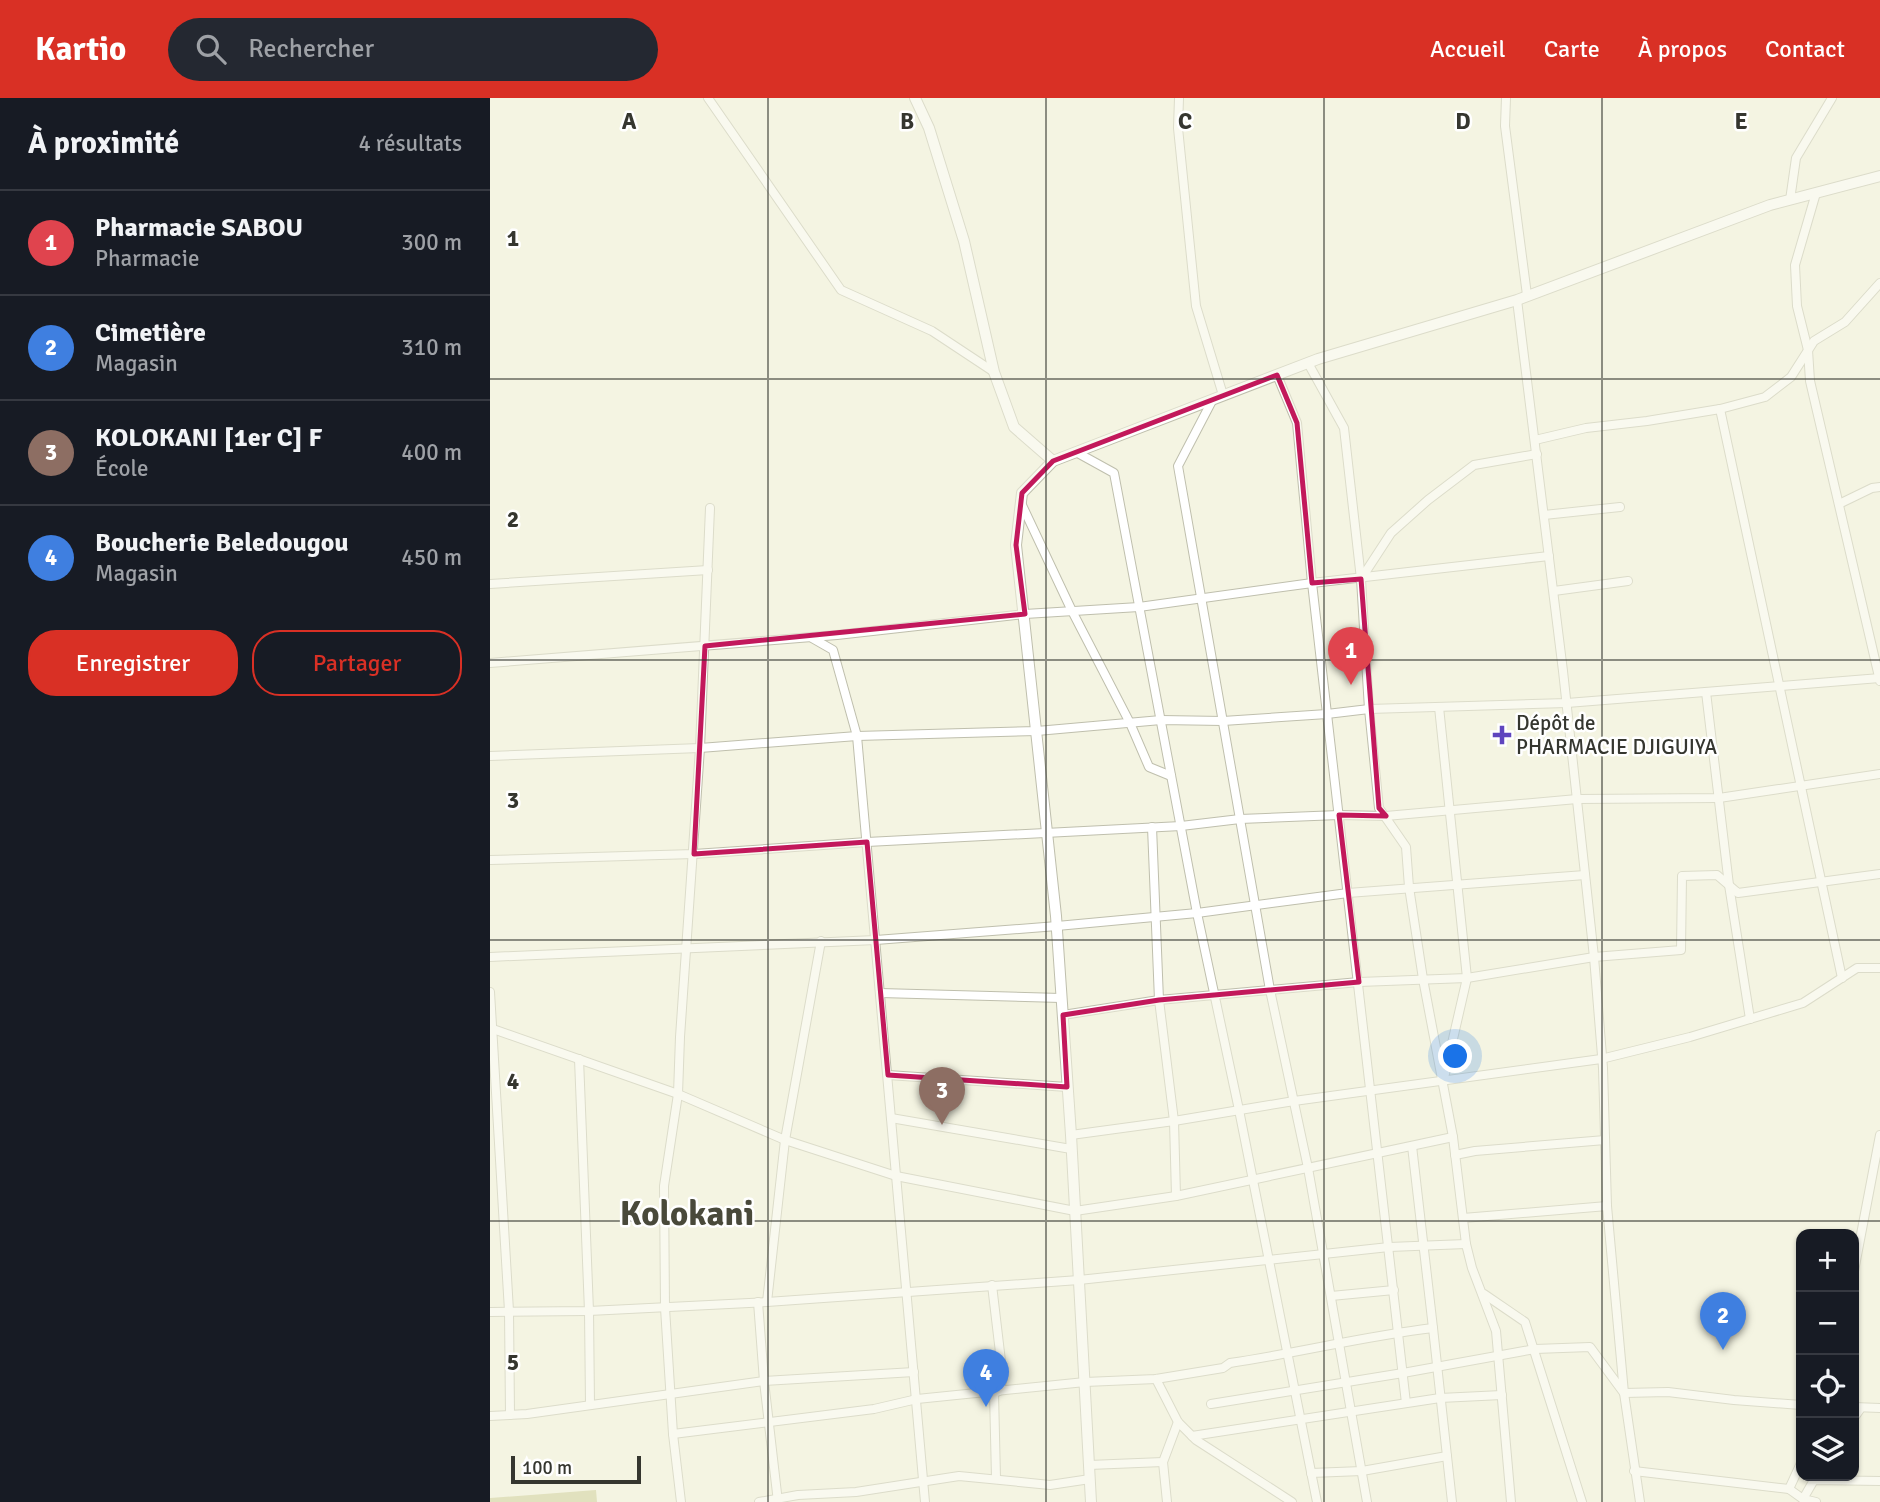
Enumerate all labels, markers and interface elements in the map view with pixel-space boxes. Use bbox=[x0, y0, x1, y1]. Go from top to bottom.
search box bbox=[168, 18, 658, 81]
text: Kartio bbox=[35, 29, 126, 70]
icon: search bbox=[192, 30, 230, 68]
text: Rechercher bbox=[248, 33, 374, 65]
text: Accueil bbox=[1430, 34, 1506, 64]
text: Carte bbox=[1544, 34, 1600, 64]
text: À propos bbox=[1638, 34, 1727, 64]
text: Contact bbox=[1765, 34, 1845, 64]
text: A bbox=[622, 107, 637, 136]
text: B bbox=[900, 107, 914, 136]
text: C bbox=[1178, 107, 1192, 136]
text: D bbox=[1455, 107, 1471, 136]
text: E bbox=[1734, 107, 1748, 136]
text: À proximité bbox=[28, 125, 179, 162]
text: 4 résultats bbox=[358, 129, 462, 158]
text: Pharmacie SABOU bbox=[95, 212, 303, 244]
text: 1 bbox=[507, 224, 519, 253]
text: 1 bbox=[45, 228, 57, 257]
text: 300 m bbox=[401, 228, 462, 257]
text: Pharmacie bbox=[95, 244, 199, 273]
text: Cimetière bbox=[95, 317, 206, 349]
text: 2 bbox=[45, 333, 57, 362]
text: 310 m bbox=[401, 333, 462, 362]
text: Magasin bbox=[95, 349, 178, 378]
text: KOLOKANI [1er C] F bbox=[95, 422, 323, 454]
text: 3 bbox=[45, 438, 57, 467]
text: 400 m bbox=[401, 438, 462, 467]
text: École bbox=[95, 454, 148, 483]
text: 2 bbox=[507, 505, 519, 534]
text: Boucherie Beledougou bbox=[95, 527, 349, 559]
text: 4 bbox=[45, 543, 57, 572]
text: 450 m bbox=[401, 543, 462, 572]
text: Magasin bbox=[95, 559, 178, 588]
pin: 1 bbox=[1328, 627, 1374, 685]
button: Enregistrer bbox=[28, 630, 238, 696]
button: Partager bbox=[252, 630, 462, 696]
place label: Dépôt de PHARMACIE DJIGUIYA bbox=[1516, 710, 1717, 760]
marker: Dépôt de PHARMACIE DJIGUIYA bbox=[1494, 727, 1510, 743]
text: 3 bbox=[507, 786, 519, 815]
your location bbox=[1438, 1039, 1472, 1073]
text: 4 bbox=[507, 1067, 519, 1096]
pin: 3 bbox=[919, 1067, 965, 1125]
district label: Kolokani bbox=[620, 1192, 754, 1235]
map controls bbox=[1796, 1229, 1859, 1481]
button: + bbox=[1796, 1229, 1859, 1292]
pin: 2 bbox=[1700, 1292, 1746, 1350]
button: − bbox=[1796, 1292, 1859, 1355]
text: 5 bbox=[507, 1348, 519, 1377]
pin: 4 bbox=[963, 1349, 1009, 1407]
button: locate bbox=[1796, 1355, 1859, 1418]
button: layers bbox=[1796, 1418, 1859, 1481]
scale bar bbox=[511, 1453, 640, 1485]
text: 100 m bbox=[522, 1456, 572, 1480]

